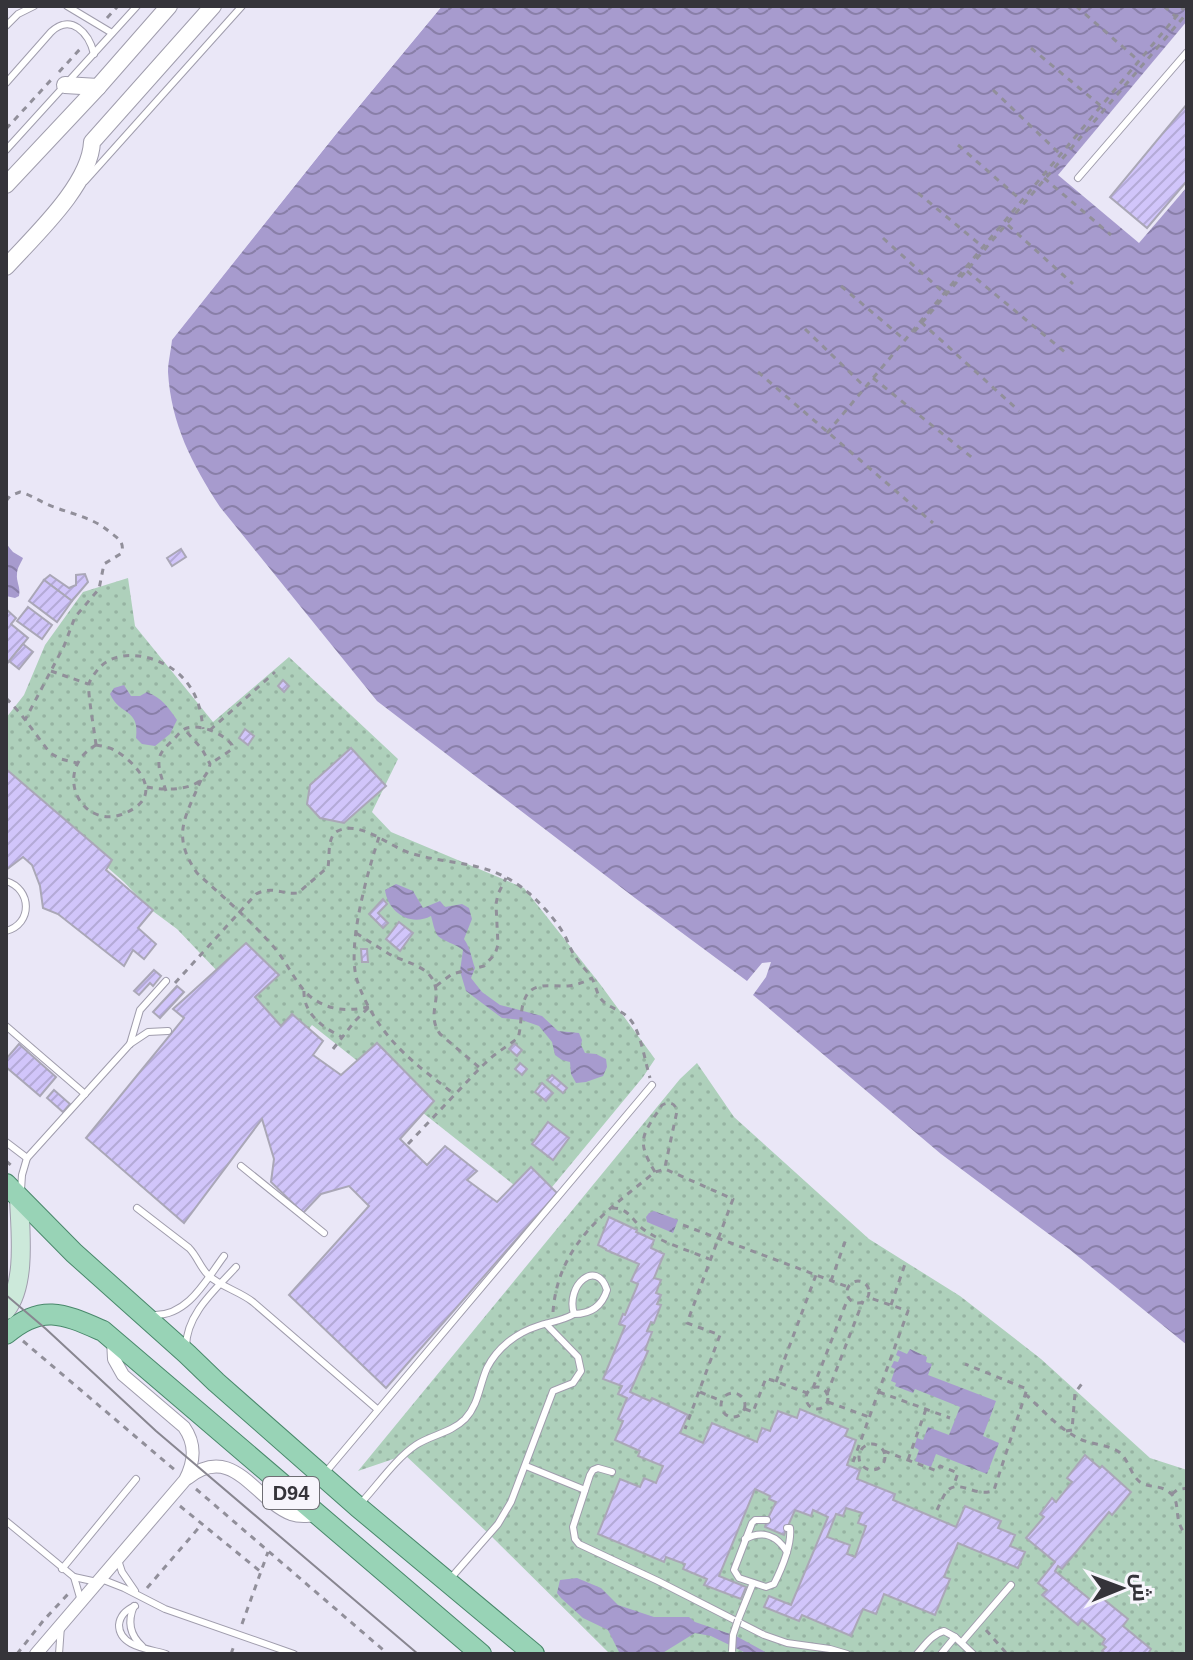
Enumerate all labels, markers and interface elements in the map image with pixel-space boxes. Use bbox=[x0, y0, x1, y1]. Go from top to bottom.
road number: D94 bbox=[263, 1477, 319, 1509]
north arrow bbox=[1081, 1548, 1161, 1628]
text: ش bbox=[1127, 1573, 1153, 1602]

